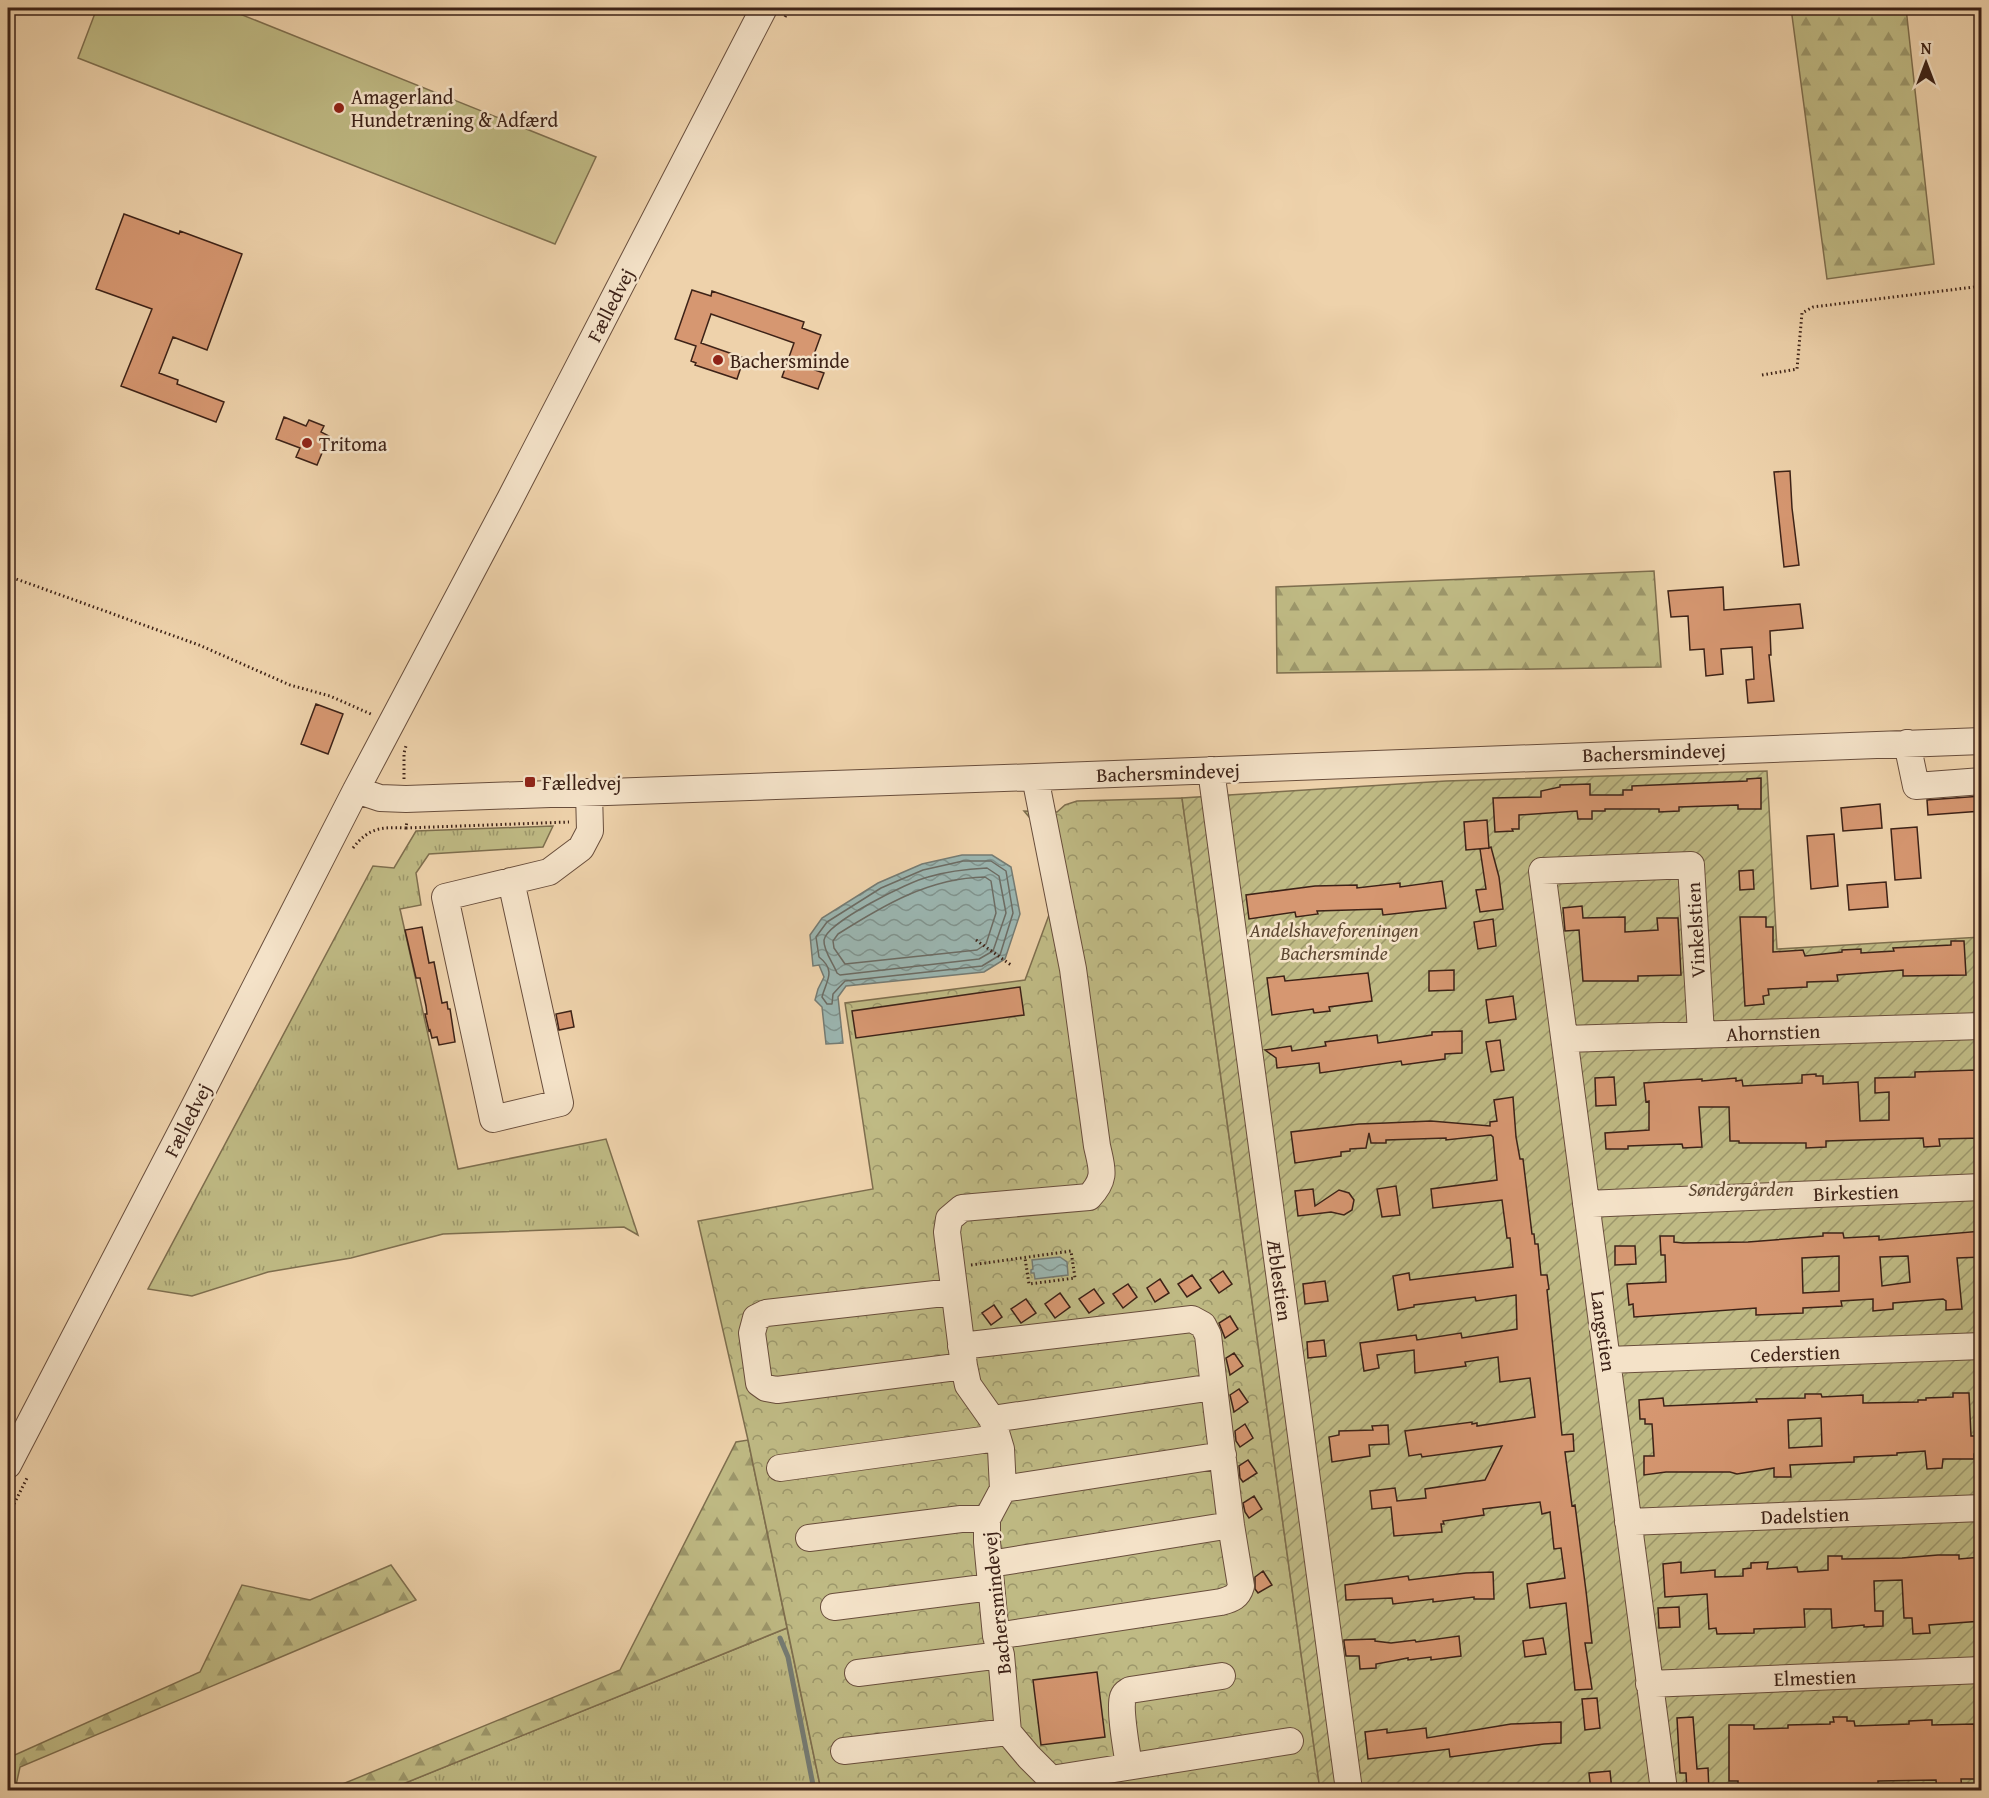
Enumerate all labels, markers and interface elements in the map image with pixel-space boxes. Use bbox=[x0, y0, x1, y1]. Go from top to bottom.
north arrow bbox=[1896, 33, 1956, 93]
text: N bbox=[1921, 36, 1932, 60]
place label: Amagerland Hundetræning & Adfærd bbox=[351, 82, 559, 134]
marker: Amagerland Hundetræning & Adfærd bbox=[332, 101, 346, 115]
street label: Fælledvej bbox=[579, 263, 641, 347]
place label: Bachersminde bbox=[730, 346, 849, 375]
marker: Bachersminde bbox=[711, 353, 725, 367]
place label: Tritoma bbox=[319, 429, 388, 458]
marker: Tritoma bbox=[300, 436, 314, 450]
street label: Bachersmindevej bbox=[1582, 735, 1726, 769]
street label: Bachersmindevej bbox=[1096, 755, 1240, 789]
place label: Fælledvej bbox=[542, 768, 621, 797]
marker: Fælledvej bbox=[523, 775, 537, 789]
street label: Vinkelstien bbox=[1678, 881, 1712, 979]
park label: Andelshaveforeningen Bachersminde bbox=[1248, 915, 1419, 967]
street label: Ahornstien bbox=[1725, 1016, 1821, 1048]
street label: Fælledvej bbox=[156, 1078, 218, 1162]
park label: Søndergården bbox=[1688, 1174, 1794, 1203]
street label: Birkestien bbox=[1813, 1176, 1899, 1208]
street label: Æblestien bbox=[1260, 1237, 1300, 1323]
street label: Langstien bbox=[1584, 1289, 1624, 1373]
street label: Cederstien bbox=[1750, 1337, 1840, 1369]
street label: Dadelstien bbox=[1760, 1499, 1850, 1531]
street label: Bachersmindevej bbox=[974, 1530, 1018, 1676]
street label: Elmestien bbox=[1773, 1661, 1857, 1693]

